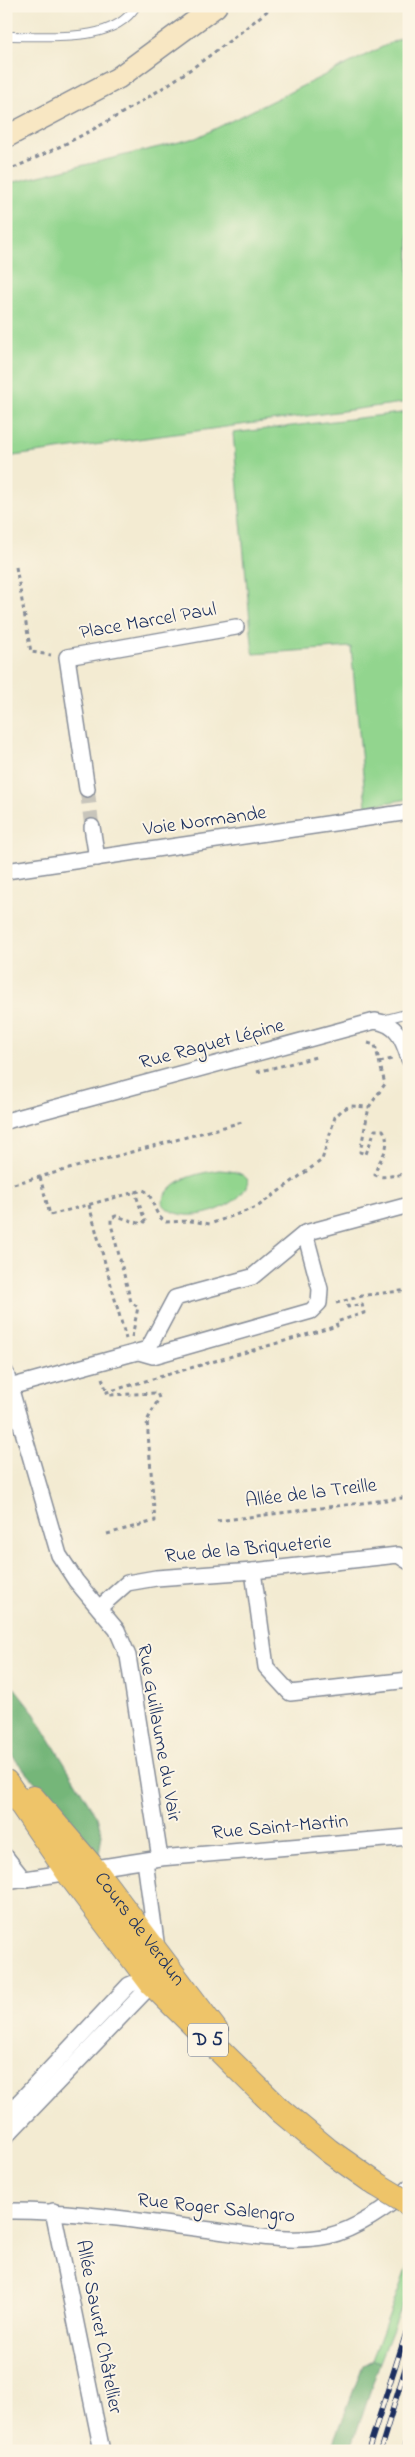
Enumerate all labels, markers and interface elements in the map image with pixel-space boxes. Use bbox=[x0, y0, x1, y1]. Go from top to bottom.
street label: Place Marcel Paul bbox=[77, 596, 219, 648]
street label: Voie Normande bbox=[141, 799, 268, 845]
street label: Rue Raguet Lépine bbox=[136, 1012, 288, 1079]
street label: Allée de la Treille bbox=[244, 1472, 378, 1516]
street label: Rue de la Briqueterie bbox=[163, 1528, 333, 1572]
street label: Rue Guillaume du Vair bbox=[128, 1642, 188, 1825]
street label: Rue Saint-Martin bbox=[210, 1808, 350, 1848]
street label: Cours de Verdun bbox=[87, 1866, 192, 1993]
road number: D 5 bbox=[188, 2024, 228, 2056]
street label: Rue Roger Salengro bbox=[136, 2186, 296, 2233]
street label: Allée Sauret Châtellier bbox=[67, 2238, 129, 2417]

